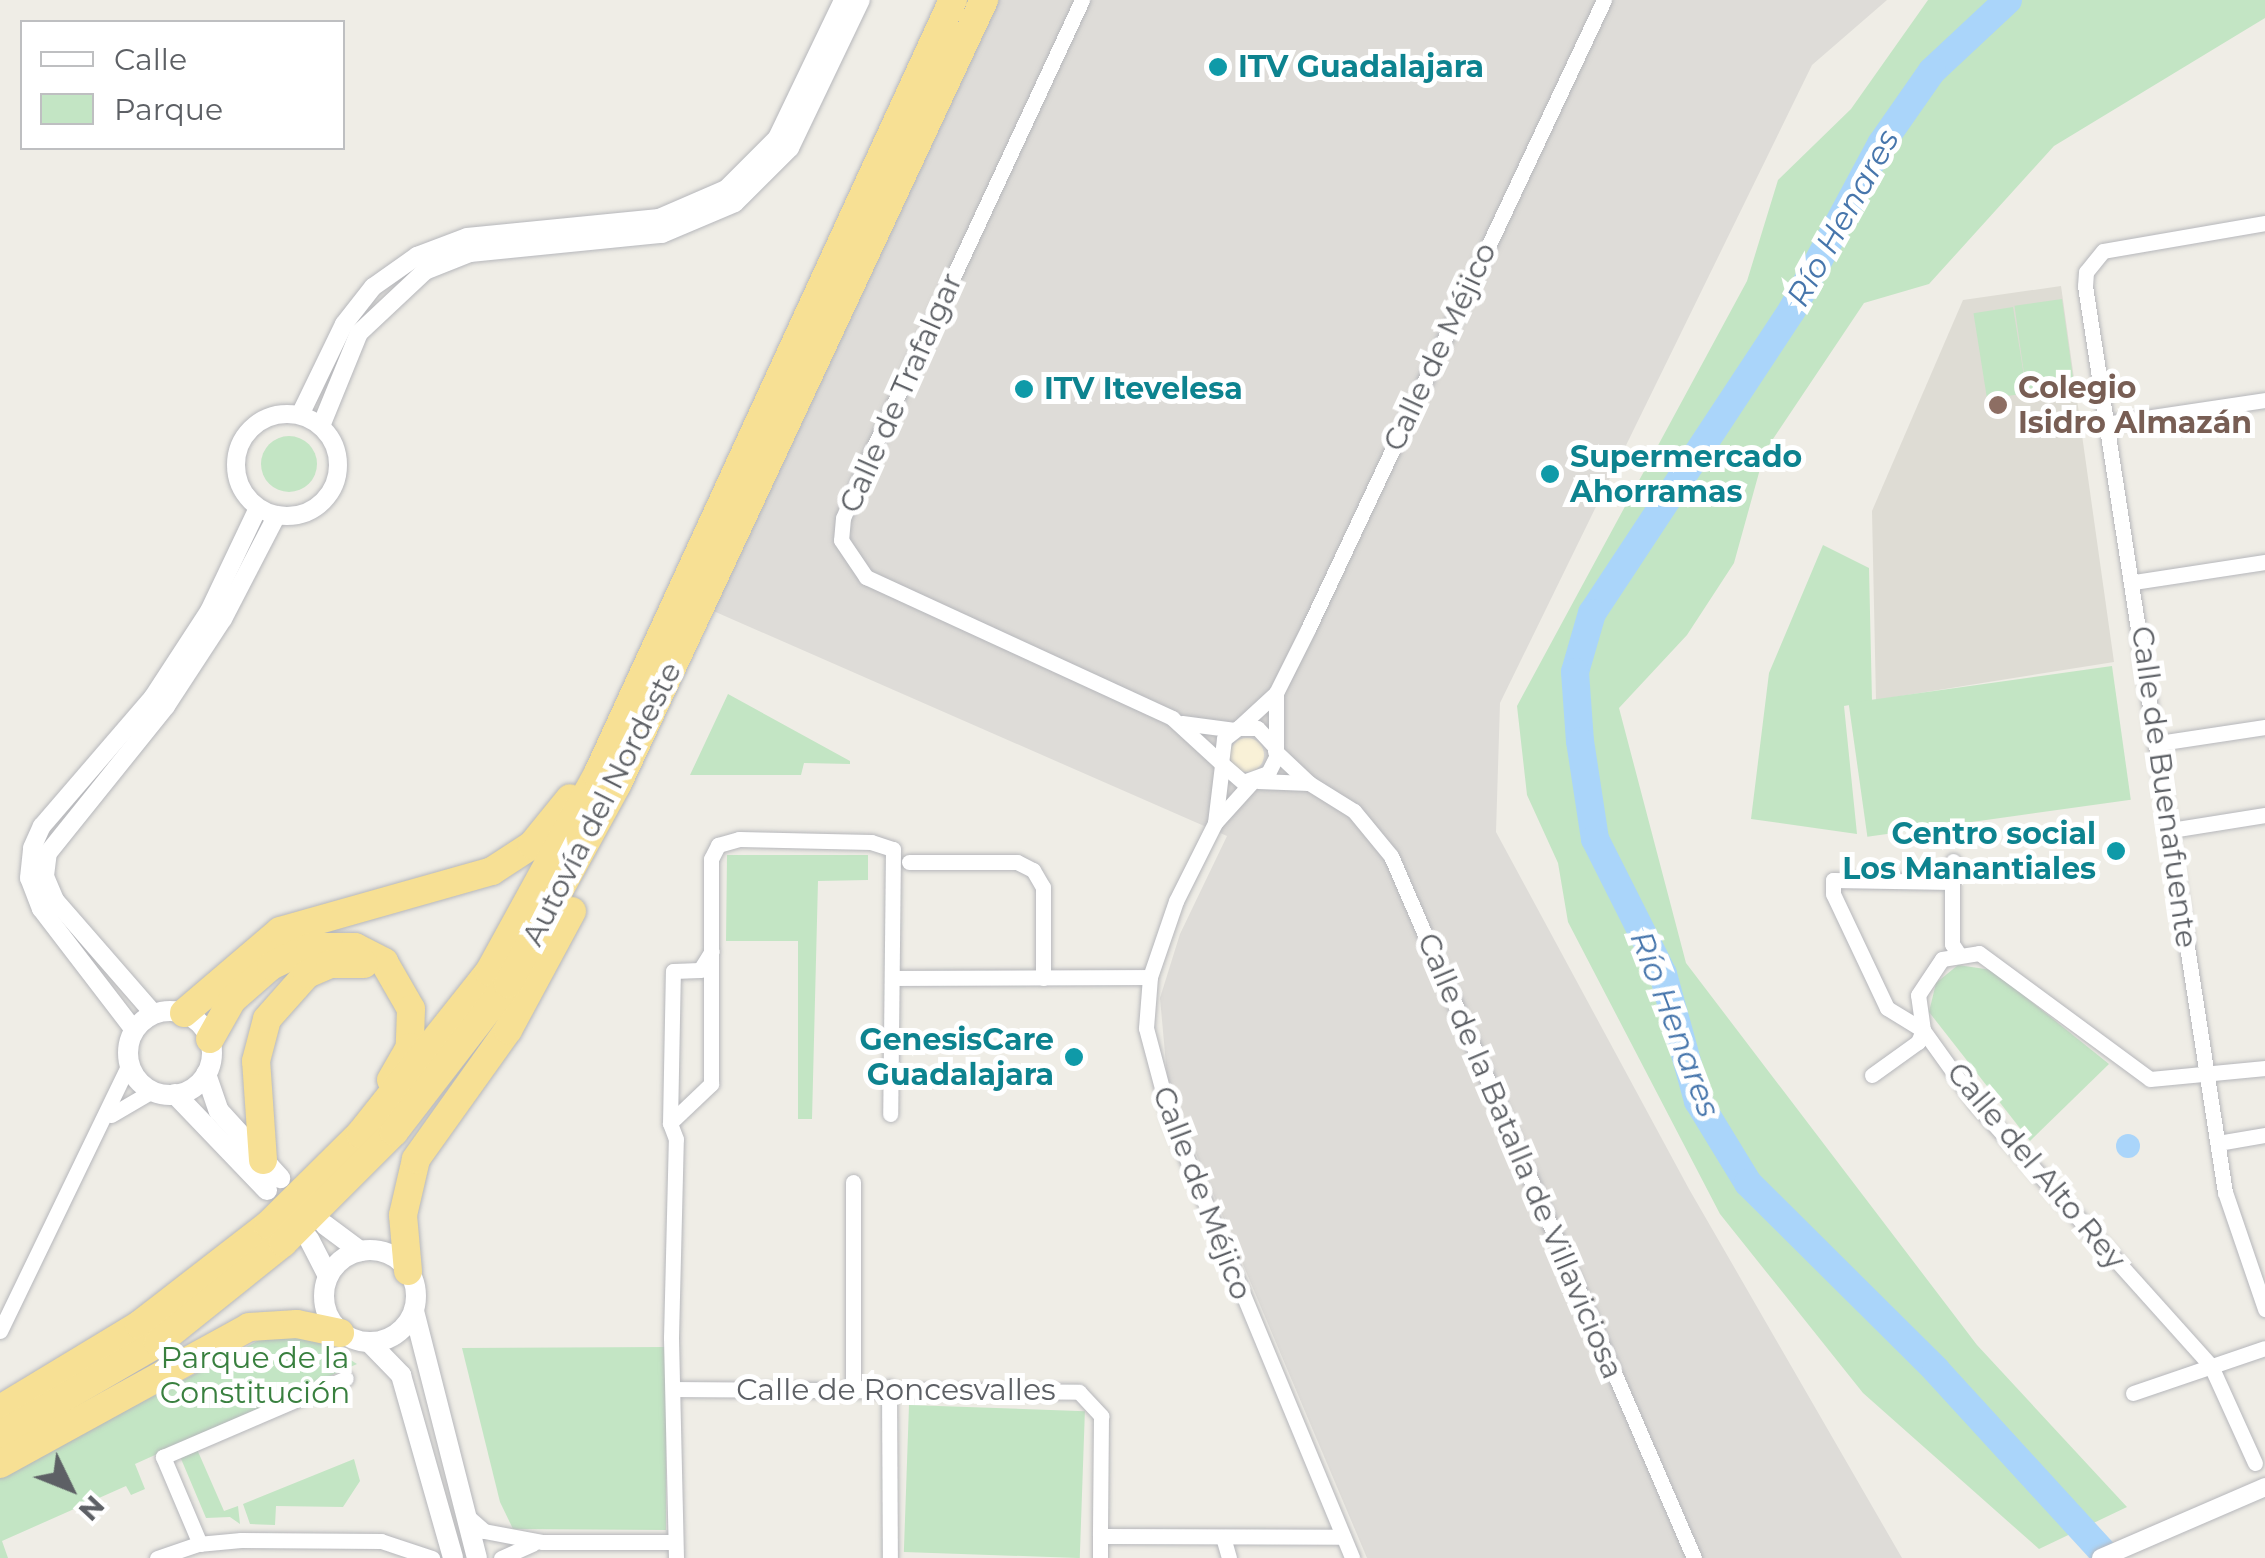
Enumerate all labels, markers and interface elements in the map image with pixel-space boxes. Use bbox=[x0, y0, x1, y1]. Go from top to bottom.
legend bbox=[20, 20, 345, 150]
text: Calle bbox=[114, 41, 187, 78]
place label: ITV Guadalajara bbox=[1238, 49, 1484, 85]
marker: ITV Guadalajara bbox=[1207, 56, 1229, 78]
text: Parque bbox=[114, 91, 223, 128]
water label: Río Henares bbox=[1779, 123, 1907, 313]
street label: Calle de Méjico bbox=[1376, 237, 1504, 457]
street label: Calle de Trafalgar bbox=[832, 268, 970, 518]
place label: Colegio Isidro Almazán bbox=[2018, 370, 2252, 440]
place label: ITV Itevelesa bbox=[1044, 371, 1243, 407]
marker: ITV Itevelesa bbox=[1013, 378, 1035, 400]
marker: Colegio Isidro Almazán bbox=[1987, 394, 2009, 416]
place label: Supermercado Ahorramas bbox=[1570, 439, 1802, 510]
marker: Supermercado Ahorramas bbox=[1539, 463, 1561, 485]
street label: Calle de Buenafuente bbox=[2124, 624, 2204, 950]
street label: Autovía del Nordeste bbox=[515, 656, 689, 952]
place label: Centro social Los Manantiales bbox=[1842, 816, 2096, 886]
marker: Centro social Los Manantiales bbox=[2105, 840, 2127, 862]
water label: Río Henares bbox=[1622, 926, 1728, 1122]
street label: Calle de la Batalla de Villaviciosa bbox=[1410, 928, 1630, 1384]
place label: GenesisCare Guadalajara bbox=[860, 1022, 1054, 1092]
marker: GenesisCare Guadalajara bbox=[1063, 1046, 1085, 1068]
street label: Calle del Alto Rey bbox=[1939, 1055, 2133, 1277]
street label: Calle de Méjico bbox=[1145, 1081, 1259, 1305]
park label: Parque de la Constitución bbox=[160, 1340, 350, 1410]
street label: Calle de Roncesvalles bbox=[736, 1372, 1056, 1408]
north arrow bbox=[20, 1438, 120, 1538]
text: N bbox=[72, 1489, 112, 1528]

